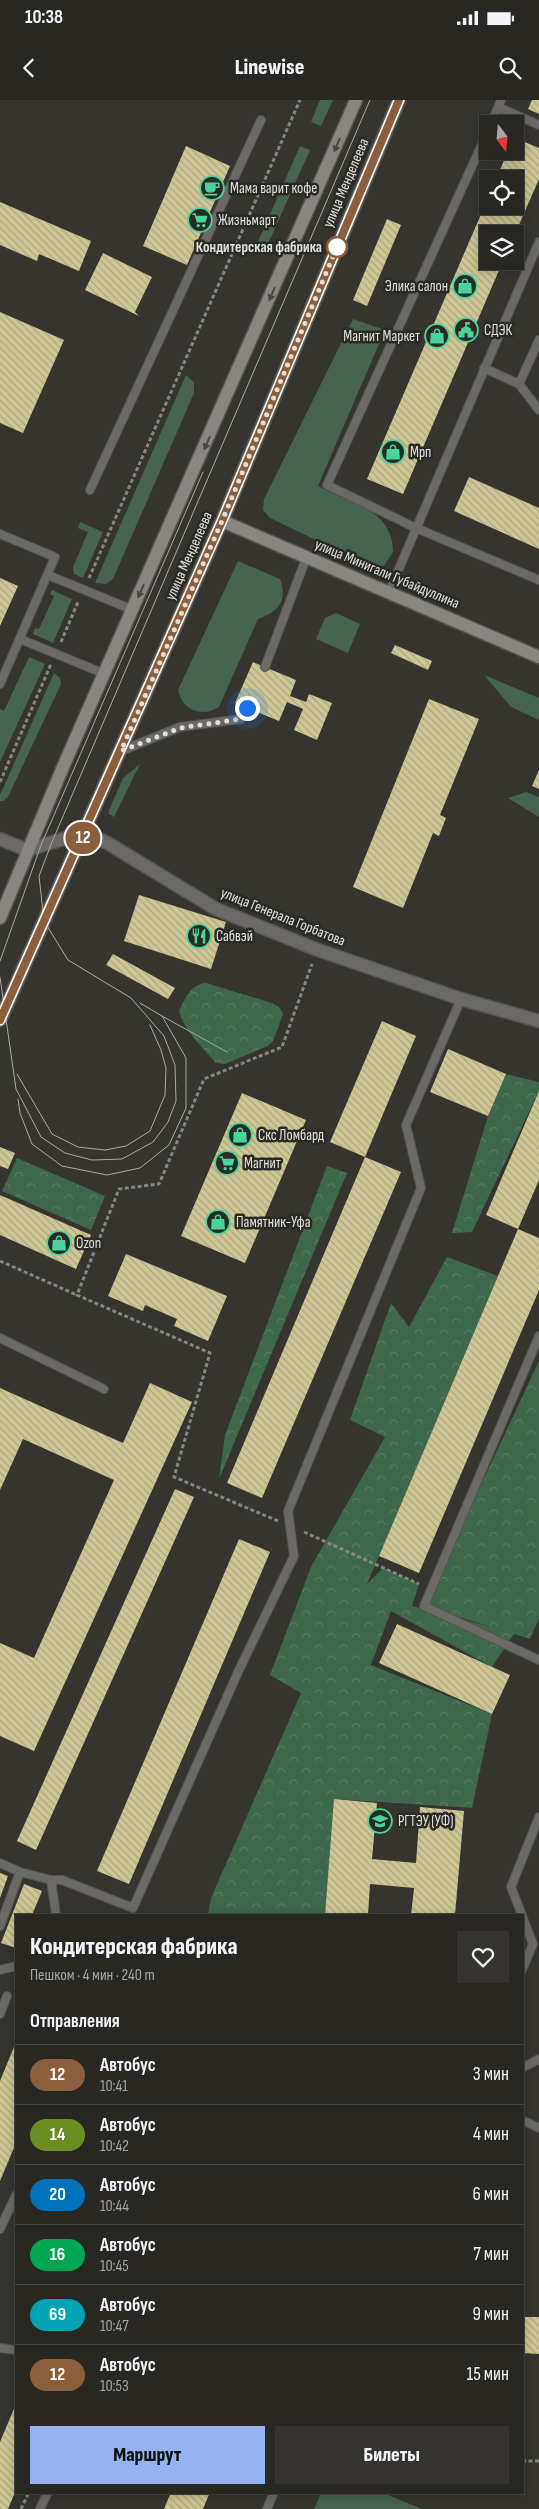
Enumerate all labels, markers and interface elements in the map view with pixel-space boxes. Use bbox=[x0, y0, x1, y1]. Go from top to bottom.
text: 10:38 bbox=[25, 6, 63, 29]
icon: back bbox=[15, 54, 43, 82]
text: Linewise bbox=[235, 54, 304, 81]
icon: search bbox=[496, 54, 524, 82]
north arrow bbox=[479, 115, 524, 160]
map controls bbox=[479, 115, 524, 270]
street label: улица Менделеева bbox=[319, 135, 373, 230]
one-way arrow bbox=[332, 138, 340, 152]
button: locate bbox=[479, 170, 524, 215]
cafe icon: Мама варит кофе bbox=[199, 175, 225, 201]
place label: Мама варит кофе bbox=[230, 179, 317, 198]
supermarket icon: Жизньмарт bbox=[187, 207, 213, 233]
place label: Жизньмарт bbox=[218, 211, 276, 230]
button: layers bbox=[479, 225, 524, 270]
marker: Кондитерская фабрика bbox=[326, 236, 348, 258]
place label: Кондитерская фабрика bbox=[196, 238, 322, 257]
shop icon: Элика салон bbox=[452, 273, 478, 299]
place label: Элика салон bbox=[385, 277, 448, 296]
one-way arrow bbox=[268, 287, 276, 301]
public building icon: СДЭК bbox=[453, 317, 479, 343]
place label: СДЭК bbox=[484, 321, 513, 340]
shop icon: Магнит Маркет bbox=[424, 323, 450, 349]
place label: Магнит Маркет bbox=[343, 327, 420, 346]
one-way arrow bbox=[203, 436, 211, 450]
shop icon: Мрп bbox=[380, 439, 406, 465]
place label: Мрп bbox=[410, 443, 431, 462]
street label: улица Менделеева bbox=[161, 508, 217, 603]
street label: улица Минигали Губайдуллина bbox=[312, 535, 462, 613]
one-way arrow bbox=[137, 584, 145, 598]
your location bbox=[235, 696, 260, 721]
line badge: 12 bbox=[61, 822, 106, 854]
text: 12 bbox=[75, 827, 91, 848]
street label: улица Генерала Горбатова bbox=[218, 883, 348, 951]
restaurant icon: Сабвэй bbox=[186, 923, 212, 949]
place label: Сабвэй bbox=[216, 927, 253, 946]
shop icon: Скс Ломбард bbox=[227, 1122, 253, 1148]
place label: Скс Ломбард bbox=[258, 1126, 325, 1145]
supermarket icon: Магнит bbox=[214, 1150, 240, 1176]
place label: Магнит bbox=[244, 1154, 281, 1173]
shop icon: Памятник-Уфа bbox=[205, 1209, 231, 1235]
place label: Памятник-Уфа bbox=[236, 1213, 311, 1232]
shop icon: Ozon bbox=[46, 1230, 72, 1256]
place label: Ozon bbox=[76, 1234, 101, 1253]
school or university icon: РГТЭУ (УФ) bbox=[367, 1808, 393, 1834]
place label: РГТЭУ (УФ) bbox=[398, 1812, 453, 1831]
button: heart bbox=[457, 1931, 509, 1983]
text: Кондитерская фабрика bbox=[30, 1932, 237, 1961]
text: Пешком · 4 мин · 240 m bbox=[30, 1966, 155, 1985]
text: Отправления bbox=[30, 2010, 120, 2033]
text: Автобус bbox=[100, 2054, 156, 2077]
text: 3 мин bbox=[473, 2063, 509, 2086]
text: 12 bbox=[50, 2064, 65, 2085]
text: 10:41 bbox=[100, 2077, 128, 2096]
text: Автобус bbox=[100, 2114, 156, 2137]
text: 4 мин bbox=[473, 2123, 509, 2146]
text: 14 bbox=[50, 2124, 65, 2145]
text: 10:42 bbox=[100, 2137, 129, 2156]
text: Автобус bbox=[100, 2174, 156, 2197]
text: 6 мин bbox=[473, 2183, 509, 2206]
text: 20 bbox=[49, 2184, 66, 2205]
text: 10:44 bbox=[100, 2197, 129, 2216]
text: Автобус bbox=[100, 2234, 156, 2257]
text: 7 мин bbox=[473, 2243, 509, 2266]
text: 16 bbox=[50, 2244, 65, 2265]
text: 10:45 bbox=[100, 2257, 129, 2276]
text: Автобус bbox=[100, 2294, 156, 2317]
text: 9 мин bbox=[472, 2303, 509, 2326]
text: 69 bbox=[49, 2304, 66, 2325]
text: 10:47 bbox=[100, 2317, 129, 2336]
text: Автобус bbox=[100, 2354, 156, 2377]
text: 15 мин bbox=[467, 2363, 509, 2386]
text: 12 bbox=[50, 2364, 65, 2385]
text: 10:53 bbox=[100, 2377, 129, 2396]
button: Маршрут bbox=[30, 2426, 265, 2484]
button: Билеты bbox=[275, 2426, 509, 2484]

